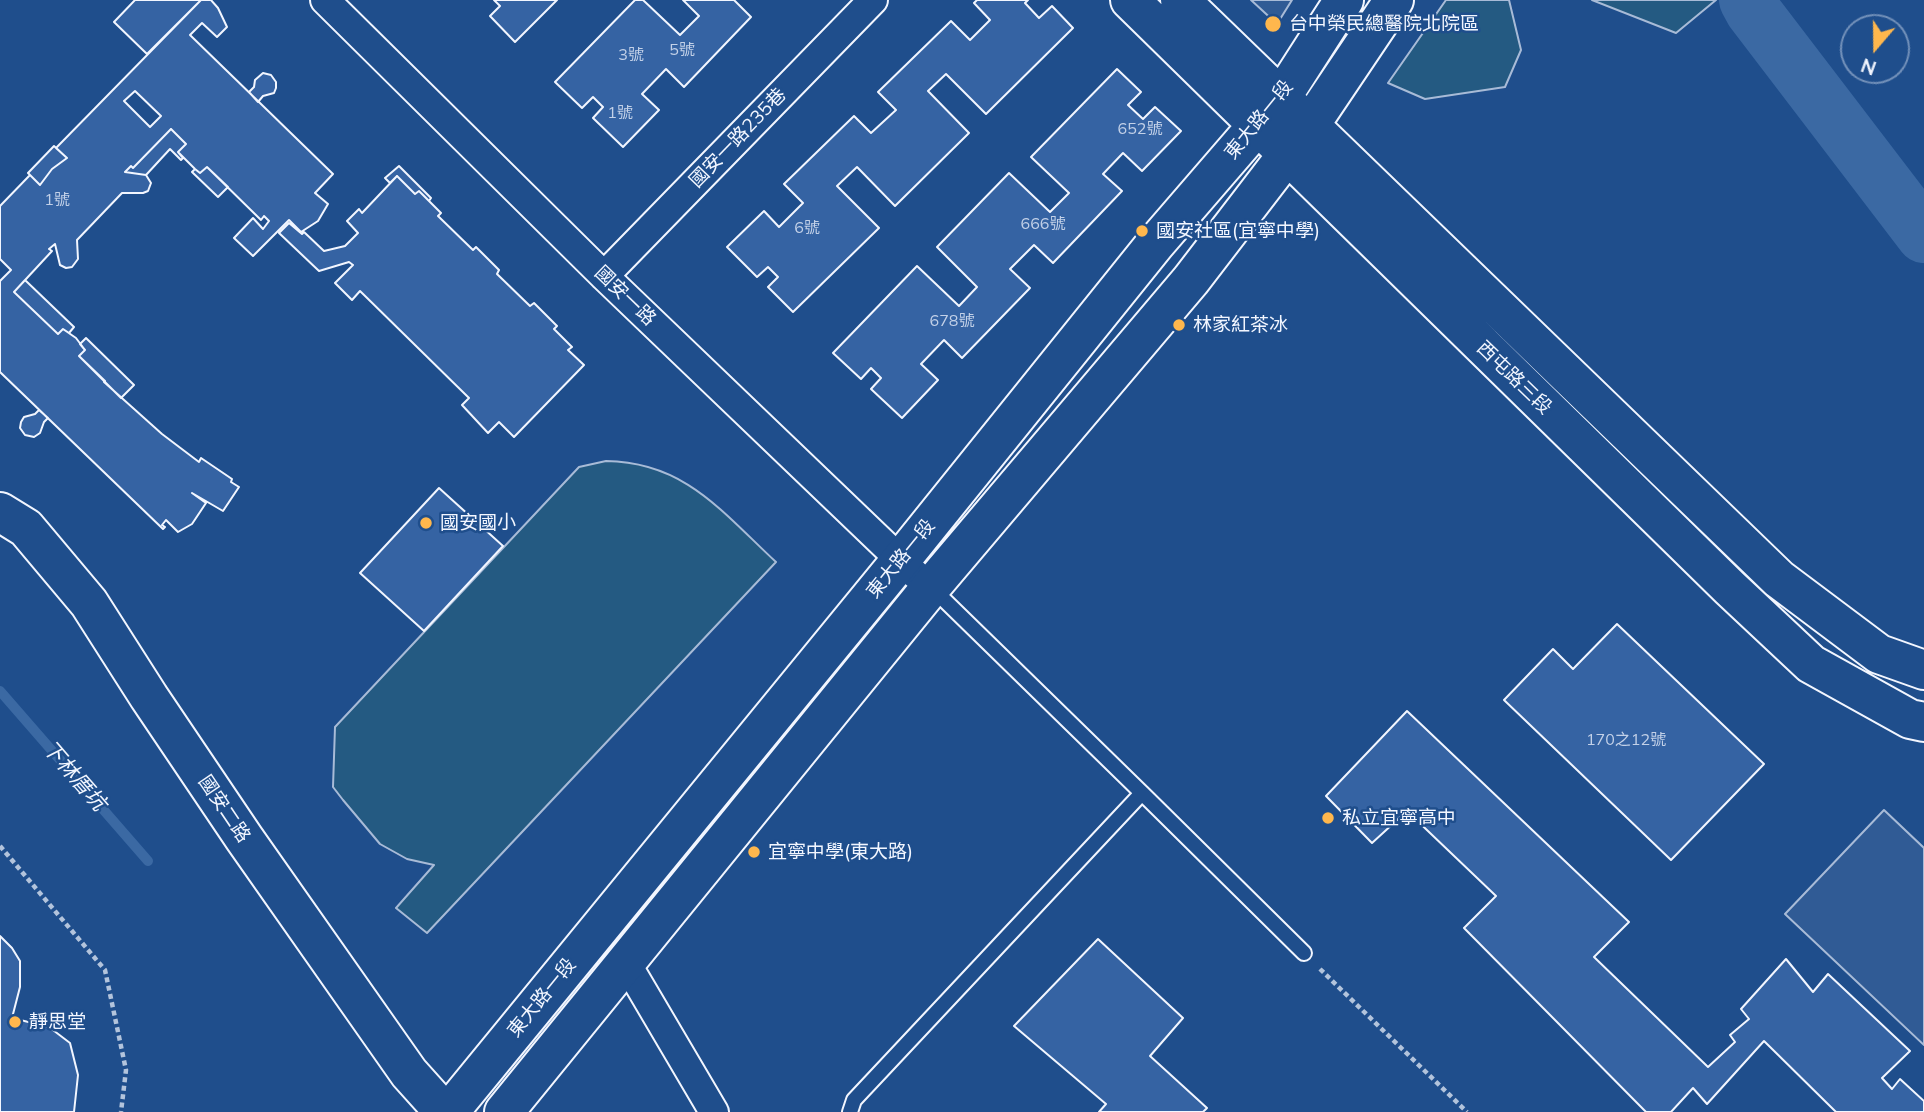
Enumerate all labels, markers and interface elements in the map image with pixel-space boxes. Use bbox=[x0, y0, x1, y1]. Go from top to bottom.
place label: 台中榮民總醫院北院區 bbox=[1289, 13, 1479, 35]
marker: 台中榮民總醫院北院區 bbox=[1263, 14, 1283, 34]
north arrow bbox=[1840, 14, 1910, 84]
house number: 5號 bbox=[669, 40, 695, 60]
house number: 3號 bbox=[618, 45, 644, 65]
text: N bbox=[1858, 53, 1879, 81]
street label: 東大路一段 bbox=[1220, 76, 1298, 164]
street label: 國安一路235巷 bbox=[685, 84, 791, 192]
house number: 1號 bbox=[607, 103, 633, 123]
house number: 652號 bbox=[1118, 119, 1162, 139]
house number: 1號 bbox=[44, 190, 70, 210]
house number: 666號 bbox=[1021, 214, 1065, 234]
house number: 6號 bbox=[794, 218, 820, 238]
place label: 國安社區(宜寧中學) bbox=[1156, 220, 1320, 242]
marker: 國安社區(宜寧中學) bbox=[1134, 223, 1150, 239]
street label: 國安一路 bbox=[590, 261, 660, 331]
house number: 678號 bbox=[930, 311, 974, 331]
place label: 林家紅茶冰 bbox=[1193, 314, 1288, 336]
marker: 林家紅茶冰 bbox=[1171, 317, 1187, 333]
street label: 西屯路三段 bbox=[1472, 337, 1556, 419]
place label: 國安國小 bbox=[440, 512, 516, 534]
marker: 國安國小 bbox=[418, 515, 434, 531]
street label: 東大路一段 bbox=[862, 515, 940, 603]
house number: 170之12號 bbox=[1586, 730, 1666, 750]
water label: 下林厝坑 bbox=[37, 736, 111, 816]
street label: 國安二路 bbox=[193, 771, 255, 847]
place label: 私立宜寧高中 bbox=[1342, 807, 1456, 829]
marker: 私立宜寧高中 bbox=[1320, 810, 1336, 826]
place label: 宜寧中學(東大路) bbox=[768, 841, 913, 863]
marker: 宜寧中學(東大路) bbox=[746, 844, 762, 860]
street label: 東大路一段 bbox=[503, 954, 581, 1042]
place label: 靜思堂 bbox=[29, 1011, 86, 1033]
marker: 靜思堂 bbox=[7, 1014, 23, 1030]

